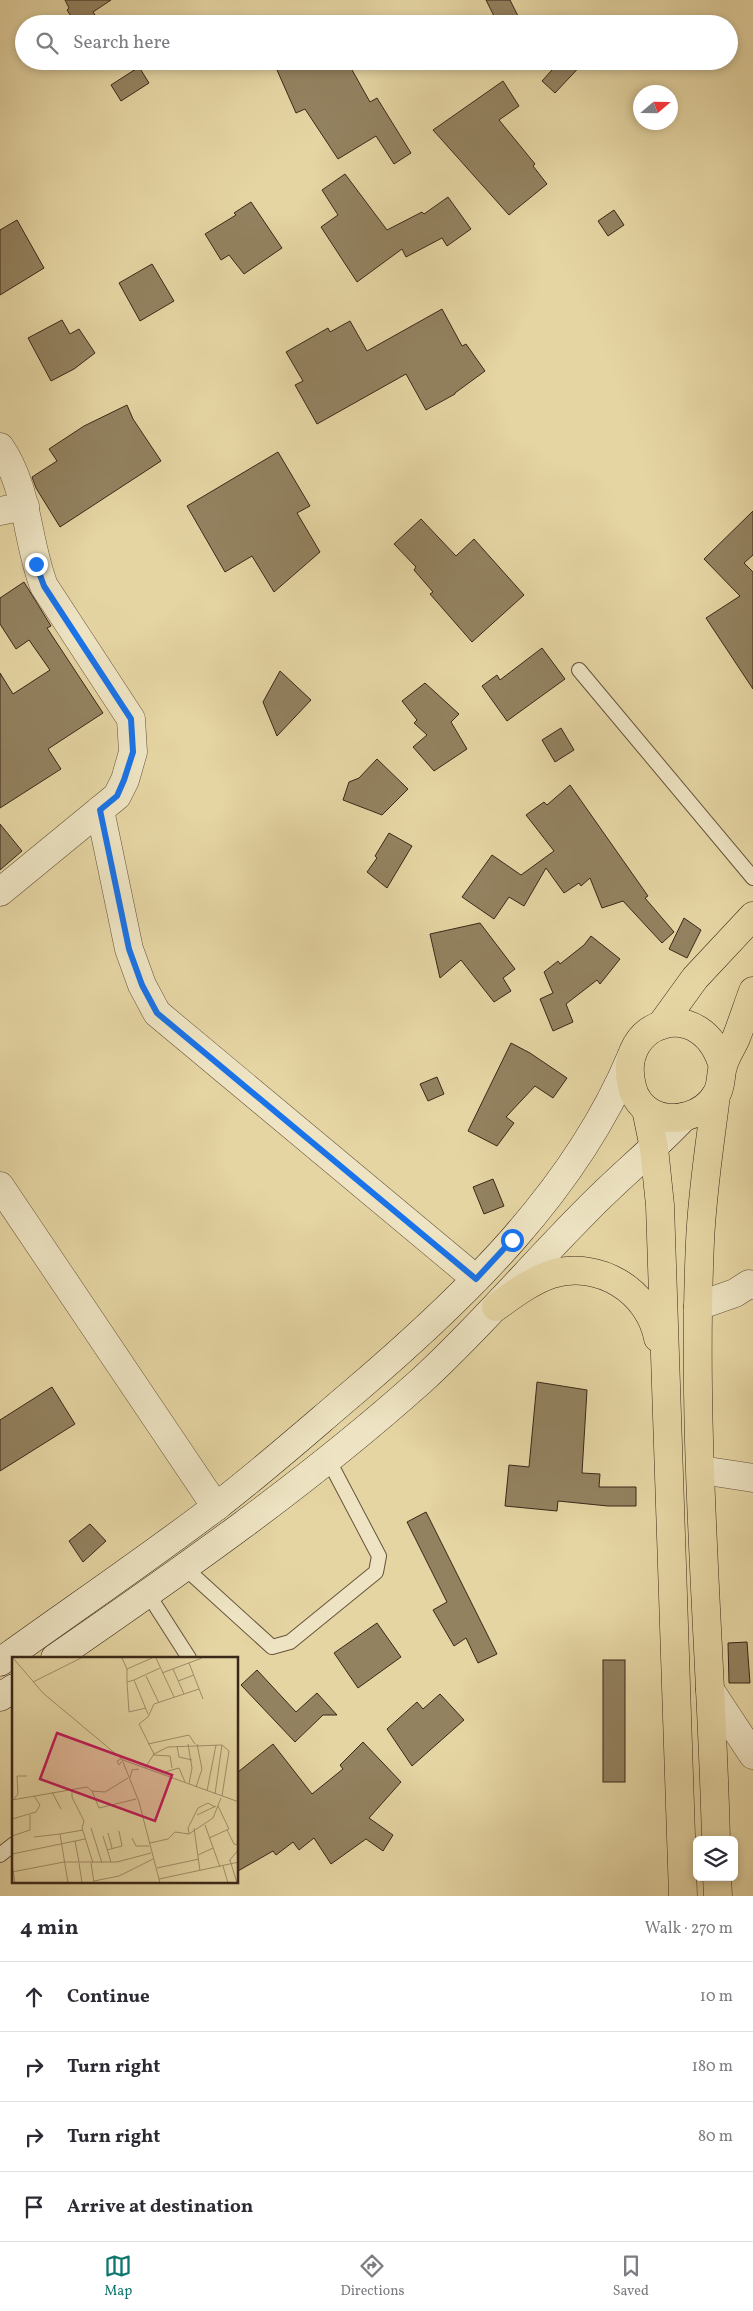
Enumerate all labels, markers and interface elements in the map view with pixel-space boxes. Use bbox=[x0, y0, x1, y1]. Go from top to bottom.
search box bbox=[15, 15, 738, 70]
icon: search bbox=[33, 29, 61, 57]
text: Search here bbox=[73, 30, 170, 56]
north arrow bbox=[633, 85, 678, 130]
route end bbox=[25, 553, 48, 576]
route start bbox=[501, 1229, 524, 1252]
inset map bbox=[12, 1657, 239, 1884]
map controls bbox=[693, 1836, 738, 1881]
button: layers bbox=[693, 1836, 738, 1881]
text: 4 min bbox=[20, 1914, 79, 1943]
text: Walk · 270 m bbox=[645, 1918, 733, 1940]
icon: ahead bbox=[20, 1983, 48, 2011]
text: Continue bbox=[67, 1984, 150, 2010]
text: 10 m bbox=[700, 1986, 733, 2008]
icon: right bbox=[20, 2053, 48, 2081]
text: Turn right bbox=[67, 2054, 160, 2080]
text: 180 m bbox=[692, 2056, 733, 2078]
icon: right bbox=[20, 2123, 48, 2151]
text: Turn right bbox=[67, 2124, 160, 2150]
text: 80 m bbox=[698, 2126, 733, 2148]
icon: arrive bbox=[20, 2193, 48, 2221]
text: Arrive at destination bbox=[67, 2194, 253, 2220]
tab: Map bbox=[104, 2252, 132, 2301]
tab: Directions bbox=[340, 2252, 405, 2301]
tab: Saved bbox=[613, 2252, 649, 2301]

